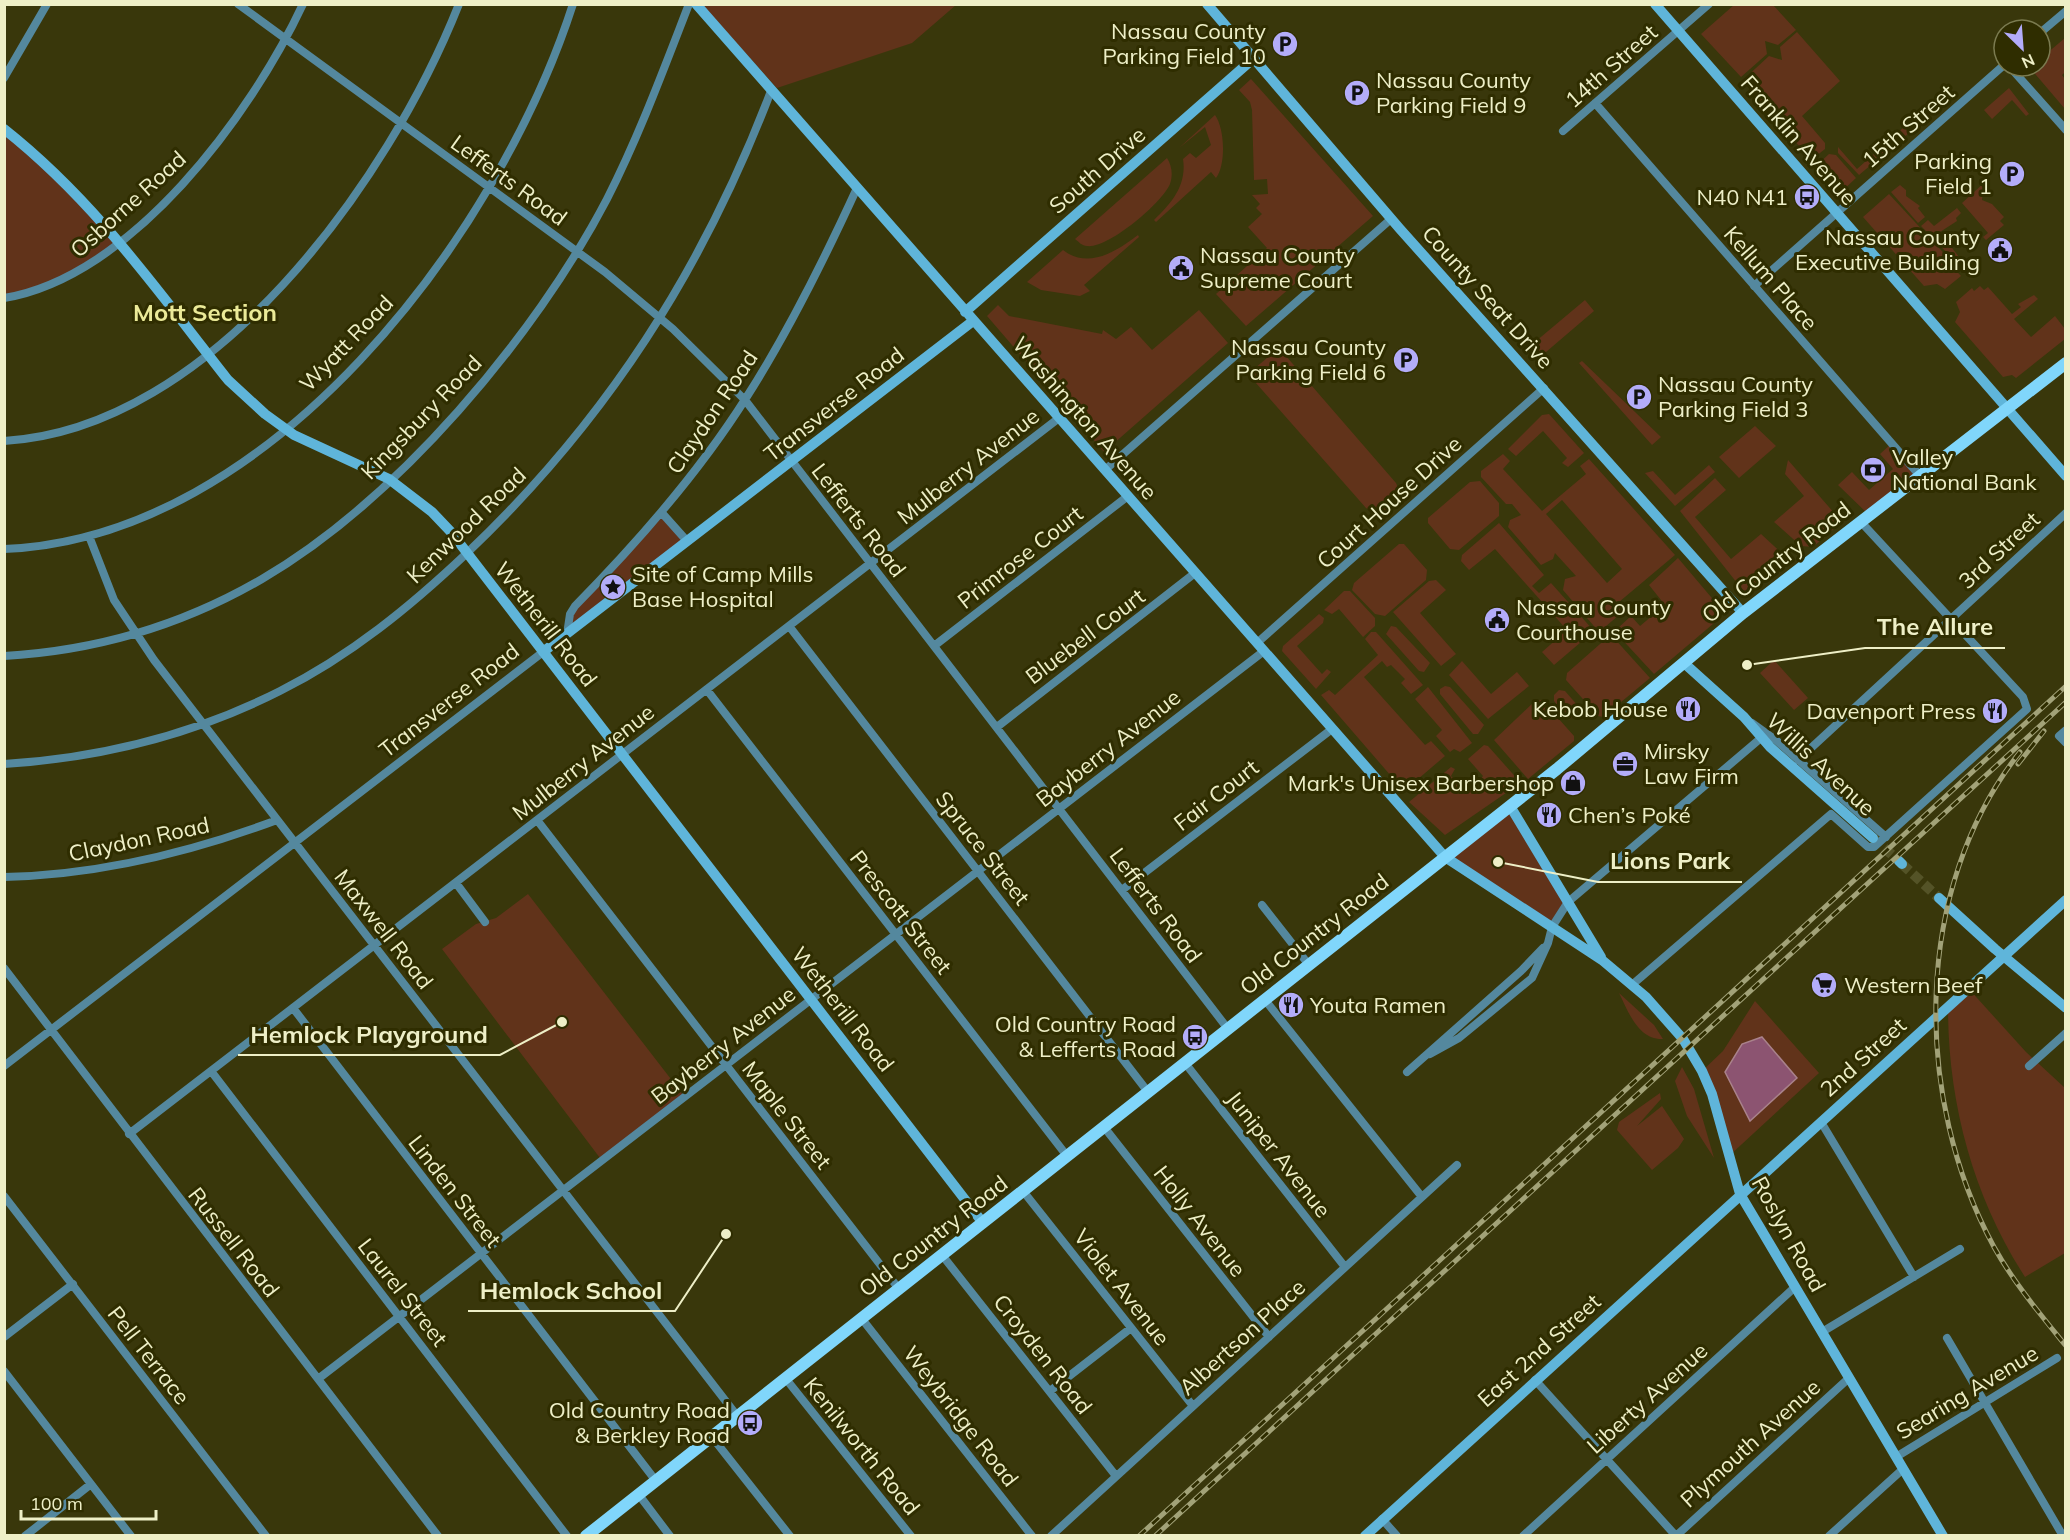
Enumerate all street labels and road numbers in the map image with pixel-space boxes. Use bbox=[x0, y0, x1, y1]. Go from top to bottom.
street label: 14th Street bbox=[1559, 18, 1663, 114]
street label: Franklin Avenue bbox=[1735, 69, 1863, 211]
street label: 15th Street bbox=[1856, 78, 1960, 174]
street label: South Drive bbox=[1043, 121, 1151, 219]
street label: Lefferts Road bbox=[445, 128, 573, 232]
street label: Osborne Road bbox=[64, 145, 192, 263]
street label: County Seat Drive bbox=[1416, 220, 1560, 374]
street label: Kellum Place bbox=[1718, 220, 1824, 336]
street label: Wyatt Road bbox=[293, 289, 399, 397]
street label: Washington Avenue bbox=[1007, 331, 1163, 505]
street label: Transverse Road bbox=[758, 341, 910, 467]
street label: Claydon Road bbox=[660, 345, 764, 479]
street label: Kingsbury Road bbox=[355, 349, 487, 485]
street label: Mulberry Avenue bbox=[891, 402, 1045, 530]
street label: Court House Drive bbox=[1311, 430, 1467, 574]
street label: Lefferts Road bbox=[806, 457, 912, 583]
street label: Kenwood Road bbox=[400, 461, 532, 589]
street label: Old Country Road bbox=[1696, 495, 1856, 629]
street label: Primrose Court bbox=[952, 499, 1089, 615]
street label: 3rd Street bbox=[1953, 505, 2046, 595]
street label: Wetherill Road bbox=[488, 556, 604, 692]
street label: Bluebell Court bbox=[1020, 582, 1150, 690]
street label: Transverse Road bbox=[373, 637, 525, 763]
street label: Bayberry Avenue bbox=[1030, 683, 1186, 813]
street label: Mulberry Avenue bbox=[506, 698, 660, 826]
street label: Willis Avenue bbox=[1761, 706, 1881, 822]
street label: Fair Court bbox=[1168, 753, 1264, 837]
street label: Spruce Street bbox=[930, 785, 1036, 911]
street label: Claydon Road bbox=[66, 810, 212, 868]
street label: Lefferts Road bbox=[1104, 842, 1208, 968]
street label: Prescott Street bbox=[844, 844, 958, 980]
street label: Maxwell Road bbox=[328, 863, 440, 995]
street label: Old Country Road bbox=[1234, 867, 1394, 1001]
street label: Wetherill Road bbox=[785, 941, 901, 1077]
street label: Bayberry Avenue bbox=[645, 980, 801, 1110]
street label: 2nd Street bbox=[1814, 1011, 1912, 1103]
street label: Maple Street bbox=[736, 1056, 838, 1175]
street label: Juniper Avenue bbox=[1221, 1085, 1337, 1223]
street label: Linden Street bbox=[402, 1129, 508, 1253]
street label: Holly Avenue bbox=[1148, 1160, 1252, 1282]
street label: Old Country Road bbox=[853, 1169, 1013, 1303]
street label: Roslyn Road bbox=[1746, 1171, 1832, 1297]
street label: Russell Road bbox=[182, 1181, 286, 1303]
street label: Violet Avenue bbox=[1068, 1223, 1176, 1351]
street label: Laurel Street bbox=[352, 1232, 454, 1352]
street label: Albertson Place bbox=[1173, 1273, 1311, 1401]
street label: East 2nd Street bbox=[1472, 1287, 1607, 1413]
street label: Croyden Road bbox=[987, 1288, 1099, 1420]
street label: Pell Terrace bbox=[102, 1300, 196, 1410]
street label: Liberty Avenue bbox=[1581, 1336, 1713, 1460]
street label: Searing Avenue bbox=[1891, 1339, 2043, 1445]
street label: Weybridge Road bbox=[897, 1340, 1025, 1492]
street label: Kenilworth Road bbox=[798, 1371, 926, 1521]
street label: Plymouth Avenue bbox=[1674, 1373, 1826, 1513]

